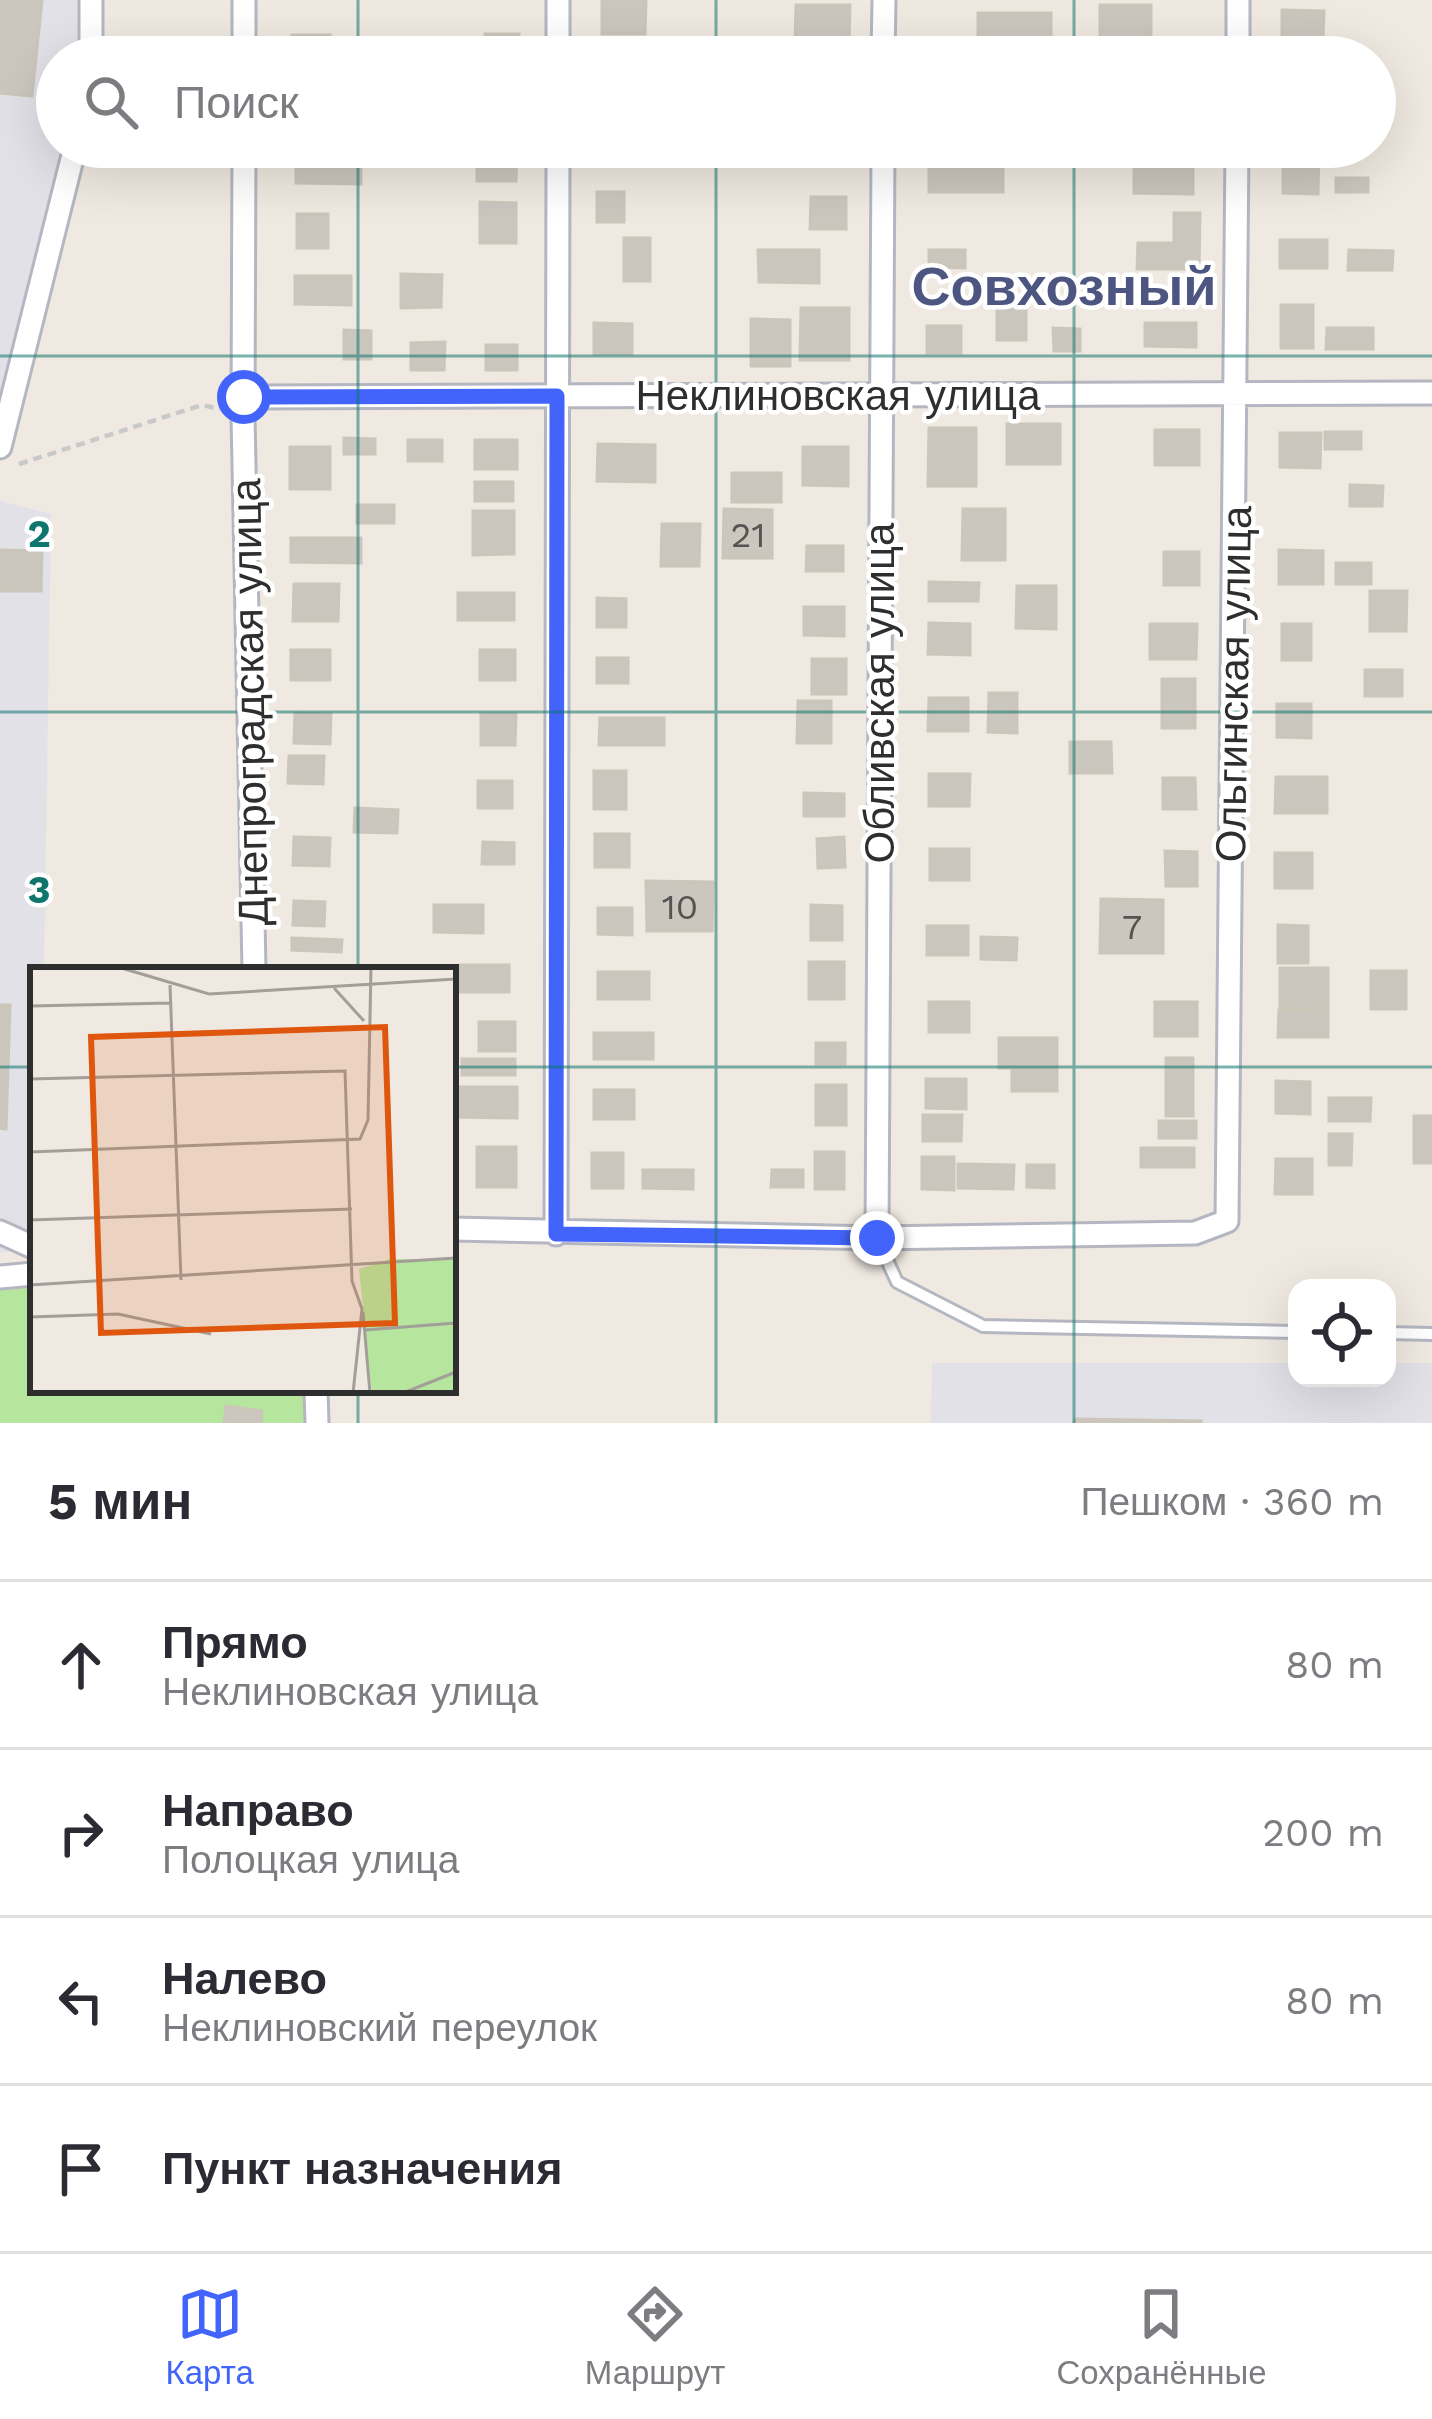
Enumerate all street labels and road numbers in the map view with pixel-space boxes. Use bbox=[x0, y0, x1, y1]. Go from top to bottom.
street label: Неклиновская улица bbox=[635, 371, 1041, 420]
street label: Днепроградская улица bbox=[221, 477, 278, 926]
street label: Ольгинская улица bbox=[1206, 505, 1261, 863]
street label: Обливская улица bbox=[855, 522, 904, 863]

